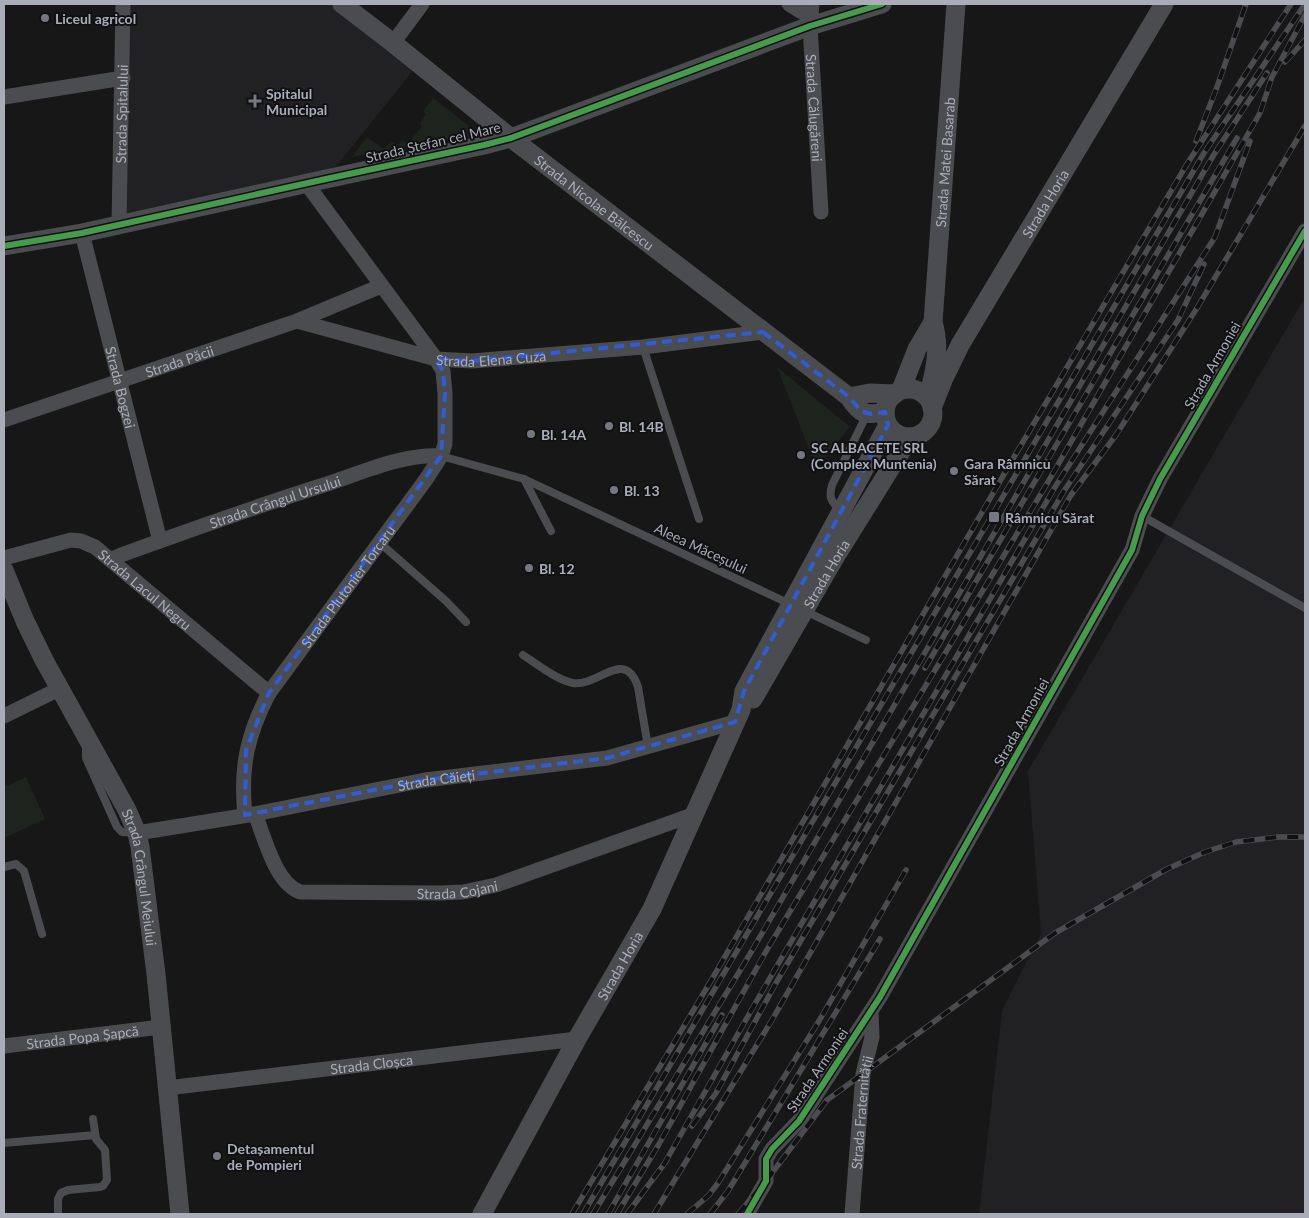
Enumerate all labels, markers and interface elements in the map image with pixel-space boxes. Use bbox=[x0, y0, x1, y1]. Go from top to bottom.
place label: Liceul agricol bbox=[55, 10, 136, 27]
marker: Liceul agricol bbox=[39, 12, 51, 24]
street label: Strada Călugăreni bbox=[803, 53, 827, 162]
street label: Strada Spitalului bbox=[112, 64, 130, 164]
place label: Spitalul Municipal bbox=[266, 85, 327, 118]
marker: Spitalul Municipal bbox=[248, 94, 262, 108]
street label: Strada Matei Basarab bbox=[931, 97, 958, 228]
street label: Strada Ștefan cel Mare bbox=[364, 118, 502, 166]
street label: Strada Nicolae Bălcescu bbox=[531, 151, 658, 253]
street label: Strada Horia bbox=[1018, 166, 1072, 241]
street label: Strada Armoniei bbox=[1180, 318, 1244, 412]
street label: Strada Păcii bbox=[143, 341, 216, 380]
street label: Strada Bogzei bbox=[103, 344, 140, 430]
street label: Strada Elena Cuza bbox=[436, 346, 547, 370]
place label: Bl. 14B bbox=[619, 418, 664, 435]
marker: Bl. 14B bbox=[603, 420, 615, 432]
place label: Bl. 14A bbox=[541, 426, 587, 443]
marker: Bl. 14A bbox=[525, 428, 537, 440]
place label: SC ALBACETE SRL (Complex Muntenia) bbox=[811, 439, 937, 472]
marker: SC ALBACETE SRL (Complex Muntenia) bbox=[795, 449, 807, 461]
place label: Gara Râmnicu Sărat bbox=[964, 455, 1051, 488]
marker: Gara Râmnicu Sărat bbox=[948, 465, 960, 477]
street label: Strada Crângul Ursului bbox=[207, 472, 343, 531]
place label: Bl. 13 bbox=[624, 482, 660, 499]
marker: Bl. 13 bbox=[608, 484, 620, 496]
place label: Râmnicu Sărat bbox=[1005, 509, 1095, 526]
marker: Râmnicu Sărat bbox=[987, 510, 1001, 524]
street label: Aleea Măceșului bbox=[652, 519, 750, 577]
street label: Strada Plutonier Torcaru bbox=[297, 522, 398, 651]
street label: Strada Horia bbox=[799, 536, 853, 611]
street label: Strada Lacul Negru bbox=[95, 545, 195, 633]
place label: Bl. 12 bbox=[539, 560, 575, 577]
marker: Bl. 12 bbox=[523, 562, 535, 574]
street label: Strada Armoniei bbox=[990, 675, 1052, 769]
street label: Strada Căieți bbox=[396, 766, 476, 794]
street label: Strada Crângul Meiului bbox=[119, 806, 161, 947]
street label: Strada Cojani bbox=[417, 876, 499, 902]
street label: Strada Horia bbox=[593, 928, 646, 1003]
street label: Strada Popa Șapcă bbox=[25, 1021, 140, 1052]
street label: Strada Armoniei bbox=[783, 1025, 851, 1115]
street label: Strada Cloșca bbox=[329, 1050, 414, 1077]
street label: Strada Fraternității bbox=[847, 1054, 876, 1170]
place label: Detașamentul de Pompieri bbox=[227, 1140, 314, 1173]
marker: Detașamentul de Pompieri bbox=[211, 1150, 223, 1162]

